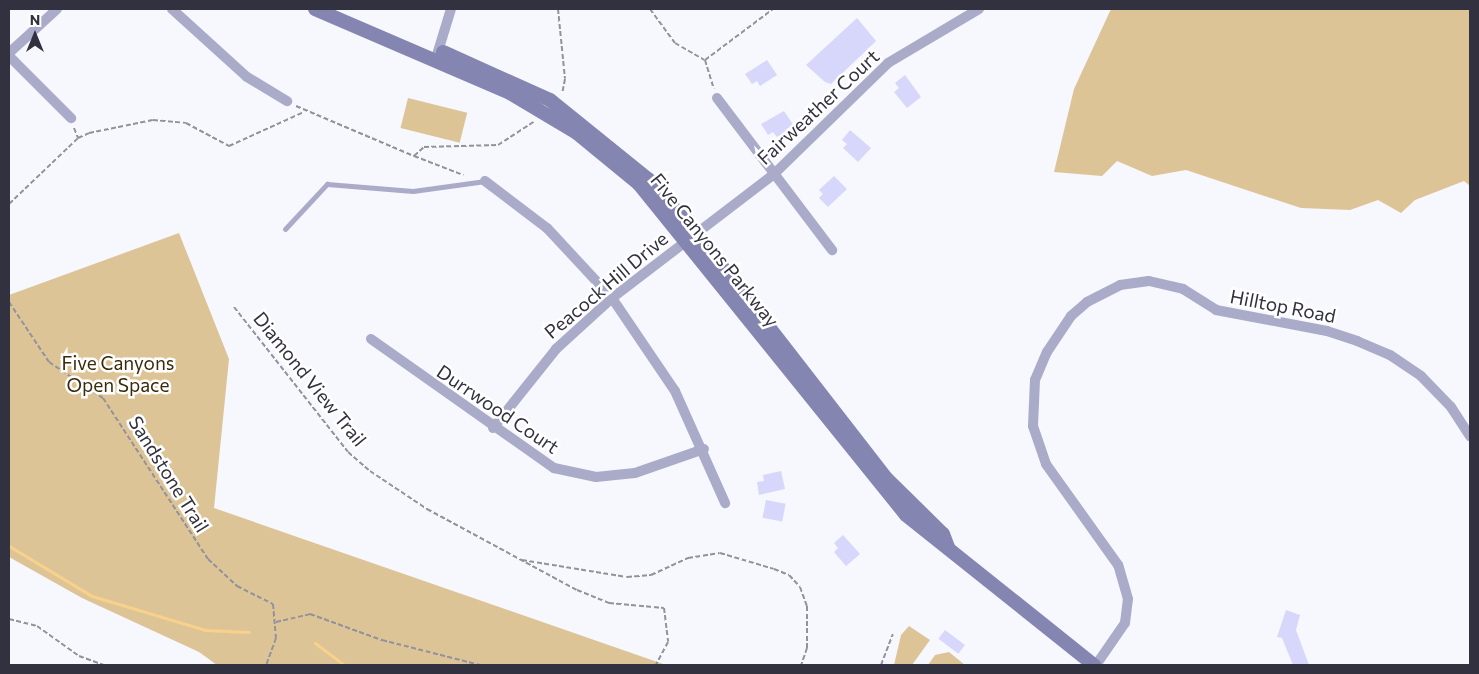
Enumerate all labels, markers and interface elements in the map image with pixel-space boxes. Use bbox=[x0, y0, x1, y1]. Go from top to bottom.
north arrow bbox=[10, 10, 60, 60]
text: N bbox=[30, 11, 40, 28]
street label: Fairweather Court bbox=[752, 45, 884, 169]
street label: Five Canyons Parkway bbox=[646, 169, 784, 331]
street label: Peacock Hill Drive bbox=[540, 227, 672, 343]
street label: Hilltop Road bbox=[1228, 285, 1338, 327]
street label: Diamond View Trail bbox=[249, 307, 371, 451]
park label: Five Canyons Open Space bbox=[62, 352, 174, 396]
street label: Durrwood Court bbox=[433, 360, 563, 458]
street label: Sandstone Trail bbox=[124, 412, 214, 536]

